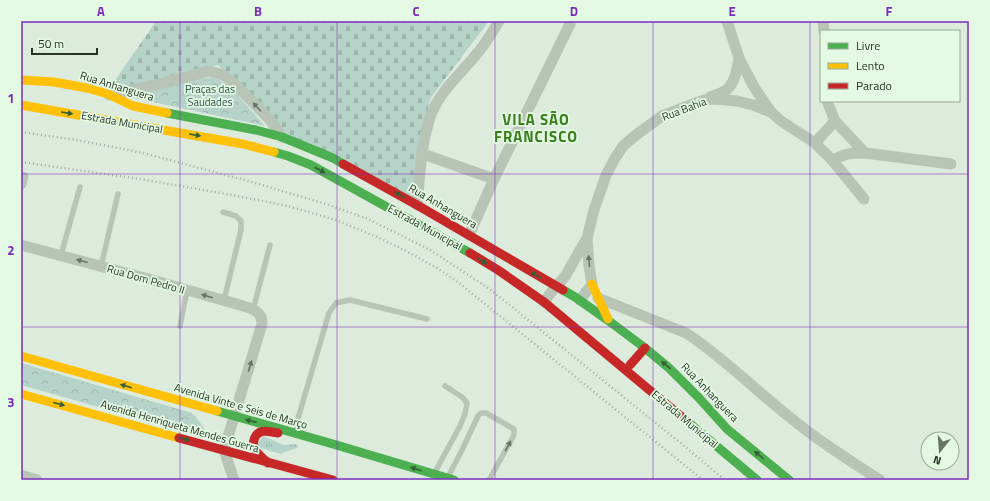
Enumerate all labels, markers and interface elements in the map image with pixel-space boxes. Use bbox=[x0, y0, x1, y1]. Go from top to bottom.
text: A bbox=[97, 1, 105, 21]
text: B bbox=[254, 1, 262, 21]
text: C bbox=[412, 1, 420, 21]
text: D bbox=[570, 1, 578, 21]
text: E bbox=[728, 1, 736, 21]
text: F bbox=[886, 1, 893, 21]
scale bar bbox=[32, 30, 97, 56]
legend bbox=[820, 30, 960, 102]
text: 50 m bbox=[38, 34, 64, 53]
text: Livre bbox=[856, 36, 880, 55]
text: Lento bbox=[856, 56, 885, 75]
street label: Rua Anhanguera bbox=[78, 67, 156, 105]
text: Parado bbox=[856, 76, 892, 95]
park label: Praças das Saudades bbox=[185, 81, 235, 110]
text: 1 bbox=[7, 88, 15, 108]
street label: Rua Bahia bbox=[659, 93, 709, 125]
one-way arrow bbox=[253, 102, 262, 111]
street label: Estrada Municipal bbox=[80, 107, 164, 137]
district label: VILA SÃO FRANCISCO bbox=[494, 108, 578, 148]
one-way arrow bbox=[61, 110, 73, 116]
one-way arrow bbox=[189, 132, 201, 138]
one-way arrow bbox=[314, 167, 326, 173]
street label: Rua Anhanguera bbox=[406, 180, 481, 232]
one-way arrow bbox=[394, 192, 406, 199]
street label: Estrada Municipal bbox=[385, 200, 465, 254]
text: 2 bbox=[7, 240, 15, 260]
one-way arrow bbox=[585, 255, 592, 267]
one-way arrow bbox=[476, 257, 488, 264]
one-way arrow bbox=[75, 258, 87, 264]
street label: Rua Dom Pedro II bbox=[105, 260, 187, 298]
one-way arrow bbox=[530, 272, 542, 279]
one-way arrow bbox=[201, 293, 213, 299]
street label: Rua Anhanguera bbox=[678, 359, 743, 425]
one-way arrow bbox=[247, 360, 253, 372]
one-way arrow bbox=[660, 361, 671, 370]
street label: Avenida Vinte e Seis de Março bbox=[173, 379, 310, 433]
one-way arrow bbox=[120, 383, 132, 389]
street label: Estrada Municipal bbox=[648, 386, 722, 452]
text: 3 bbox=[7, 392, 15, 412]
street label: Avenida Henriqueta Mendes Guerra bbox=[99, 396, 261, 456]
one-way arrow bbox=[52, 402, 65, 408]
one-way arrow bbox=[245, 418, 257, 424]
north arrow bbox=[920, 431, 960, 471]
one-way arrow bbox=[178, 436, 190, 442]
one-way arrow bbox=[505, 440, 512, 452]
one-way arrow bbox=[754, 451, 765, 460]
text: N bbox=[931, 452, 943, 469]
one-way arrow bbox=[410, 466, 422, 472]

